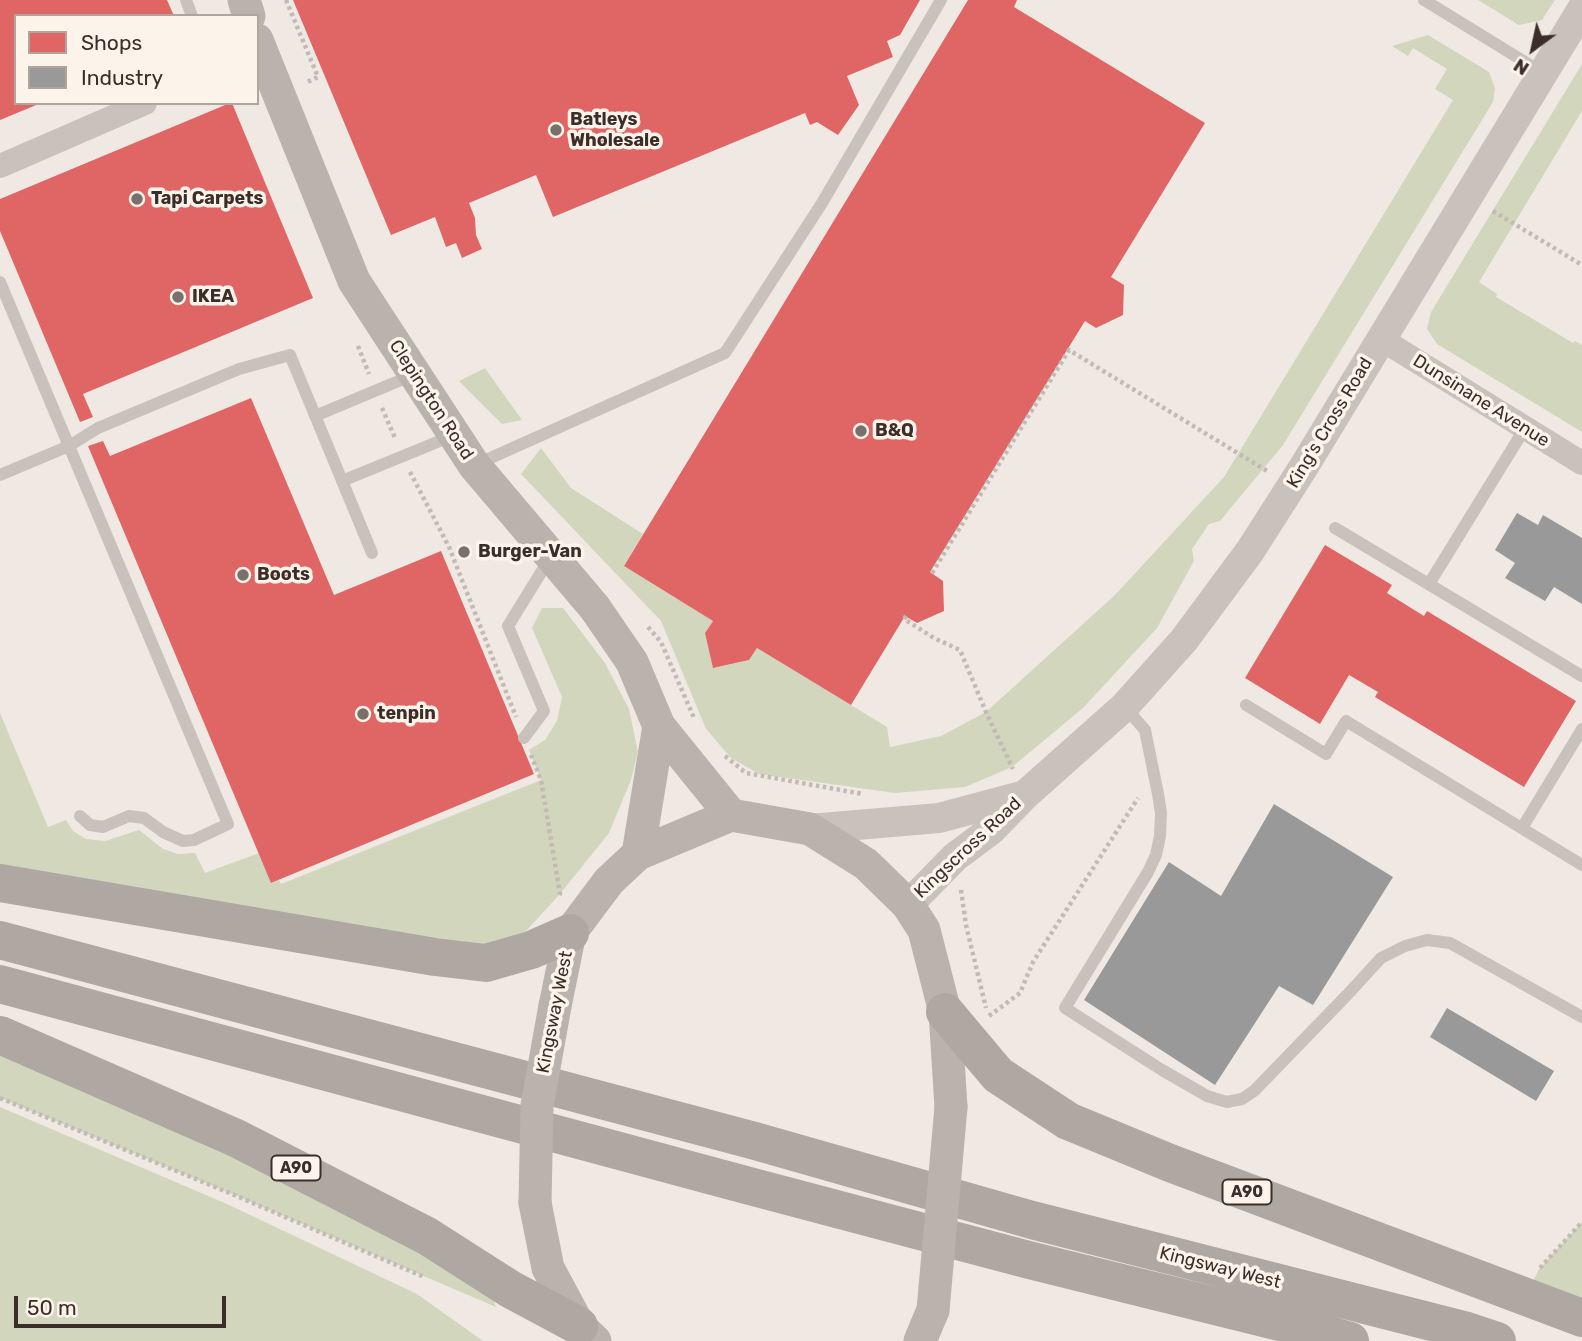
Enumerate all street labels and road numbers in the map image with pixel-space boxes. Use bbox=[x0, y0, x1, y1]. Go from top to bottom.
street label: Clepington Road bbox=[384, 336, 478, 464]
street label: Dunsinane Avenue bbox=[1409, 350, 1553, 452]
street label: King's Cross Road bbox=[1283, 354, 1377, 492]
street label: Kingscross Road bbox=[910, 793, 1026, 903]
street label: Kingsway West bbox=[533, 949, 577, 1075]
road number: A90 bbox=[272, 1156, 320, 1180]
road number: A90 bbox=[1222, 1180, 1272, 1204]
street label: Kingsway West bbox=[1157, 1242, 1283, 1294]

